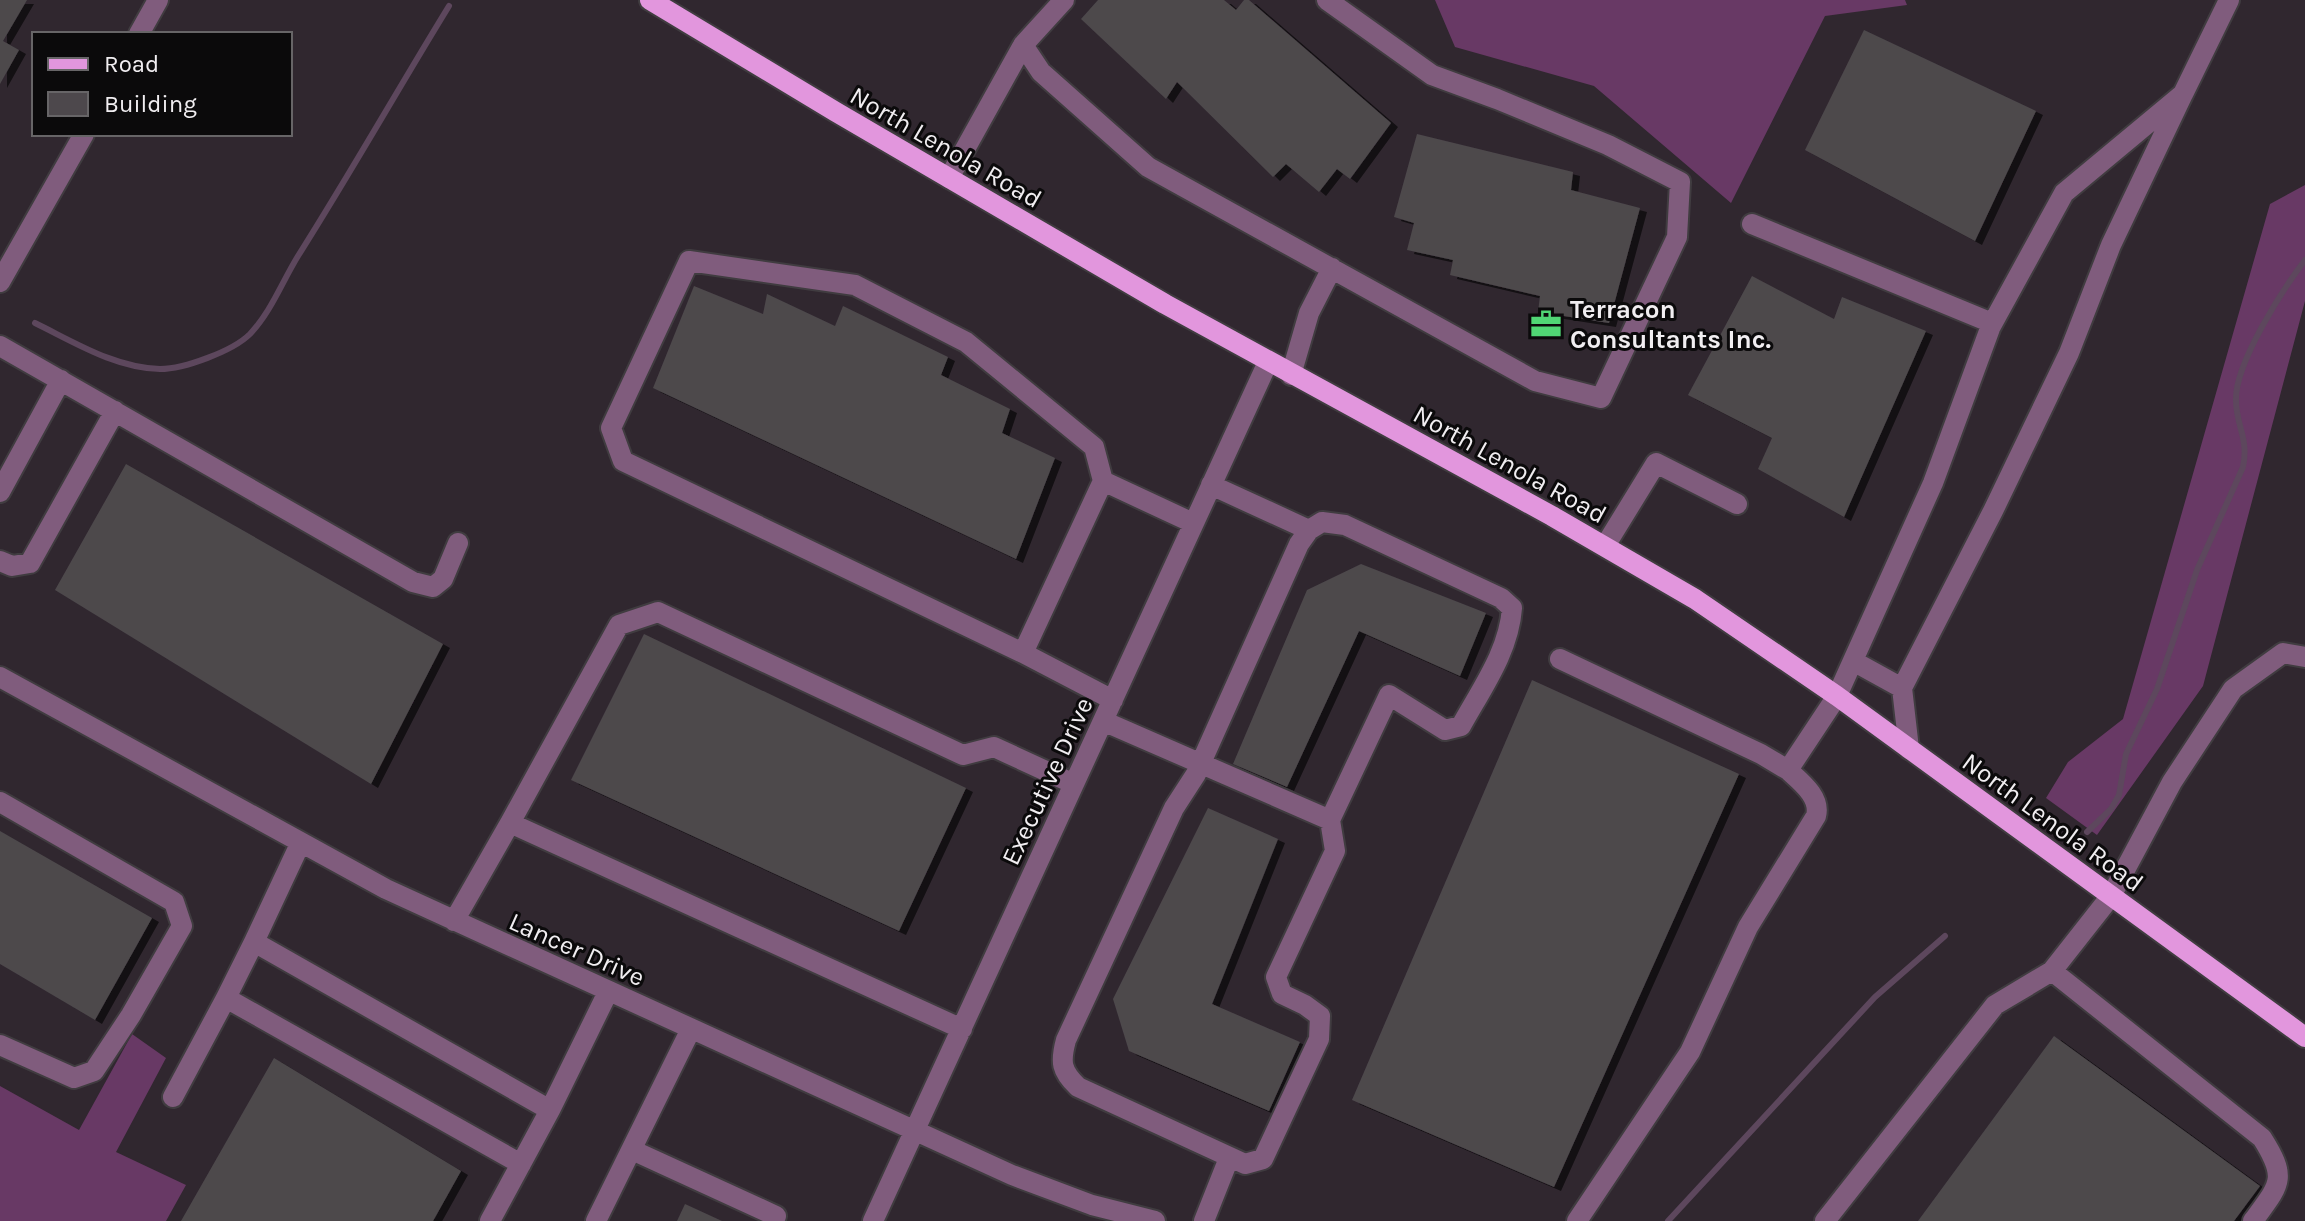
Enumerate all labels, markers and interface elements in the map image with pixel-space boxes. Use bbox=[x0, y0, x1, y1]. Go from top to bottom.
legend bbox=[32, 32, 292, 136]
text: Road bbox=[104, 50, 159, 78]
street label: North Lenola Road bbox=[844, 80, 1047, 215]
text: Building bbox=[104, 90, 197, 118]
place label: Terracon Consultants Inc. bbox=[1570, 294, 1771, 355]
office icon: Terracon Consultants Inc. bbox=[1529, 307, 1563, 341]
street label: North Lenola Road bbox=[1408, 399, 1612, 530]
street label: Executive Drive bbox=[995, 693, 1100, 870]
street label: North Lenola Road bbox=[1956, 746, 2149, 898]
street label: Lancer Drive bbox=[504, 906, 649, 993]

